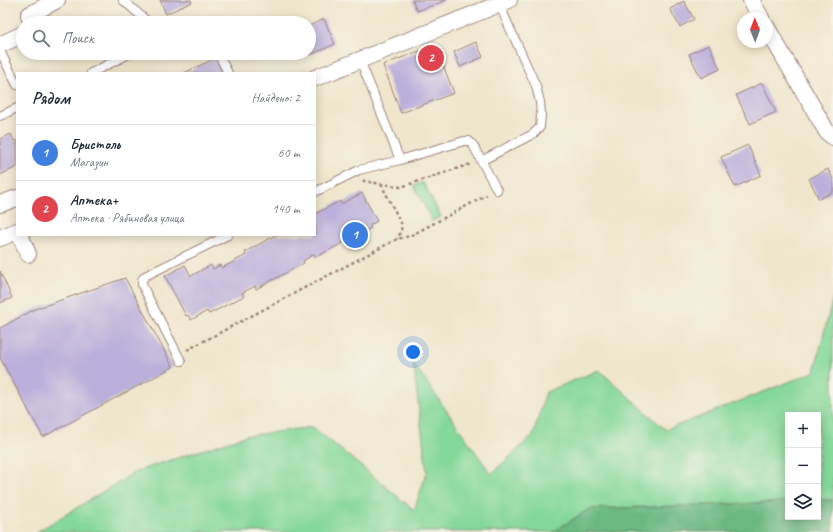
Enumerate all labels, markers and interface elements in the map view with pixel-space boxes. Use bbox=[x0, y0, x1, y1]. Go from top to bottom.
north arrow bbox=[737, 12, 773, 48]
search box bbox=[16, 16, 316, 60]
icon: search bbox=[30, 27, 52, 49]
text: Поиск bbox=[62, 29, 94, 48]
pin: 2 bbox=[418, 43, 444, 73]
text: Рядом bbox=[32, 88, 70, 109]
text: Найдено: 2 bbox=[252, 90, 300, 106]
text: Бристоль bbox=[70, 135, 120, 154]
text: 1 bbox=[42, 145, 48, 161]
text: 60 m bbox=[278, 145, 300, 161]
text: Магазин bbox=[70, 154, 108, 170]
text: Аптека+ bbox=[70, 191, 118, 210]
text: 2 bbox=[42, 201, 48, 217]
text: 140 m bbox=[272, 201, 300, 217]
text: Аптека · Рябиновая улица bbox=[70, 210, 184, 226]
pin: 1 bbox=[342, 220, 368, 250]
your location bbox=[403, 342, 423, 362]
map controls bbox=[785, 412, 821, 520]
button: + bbox=[785, 412, 821, 448]
button: − bbox=[785, 448, 821, 484]
button: layers bbox=[785, 484, 821, 520]

